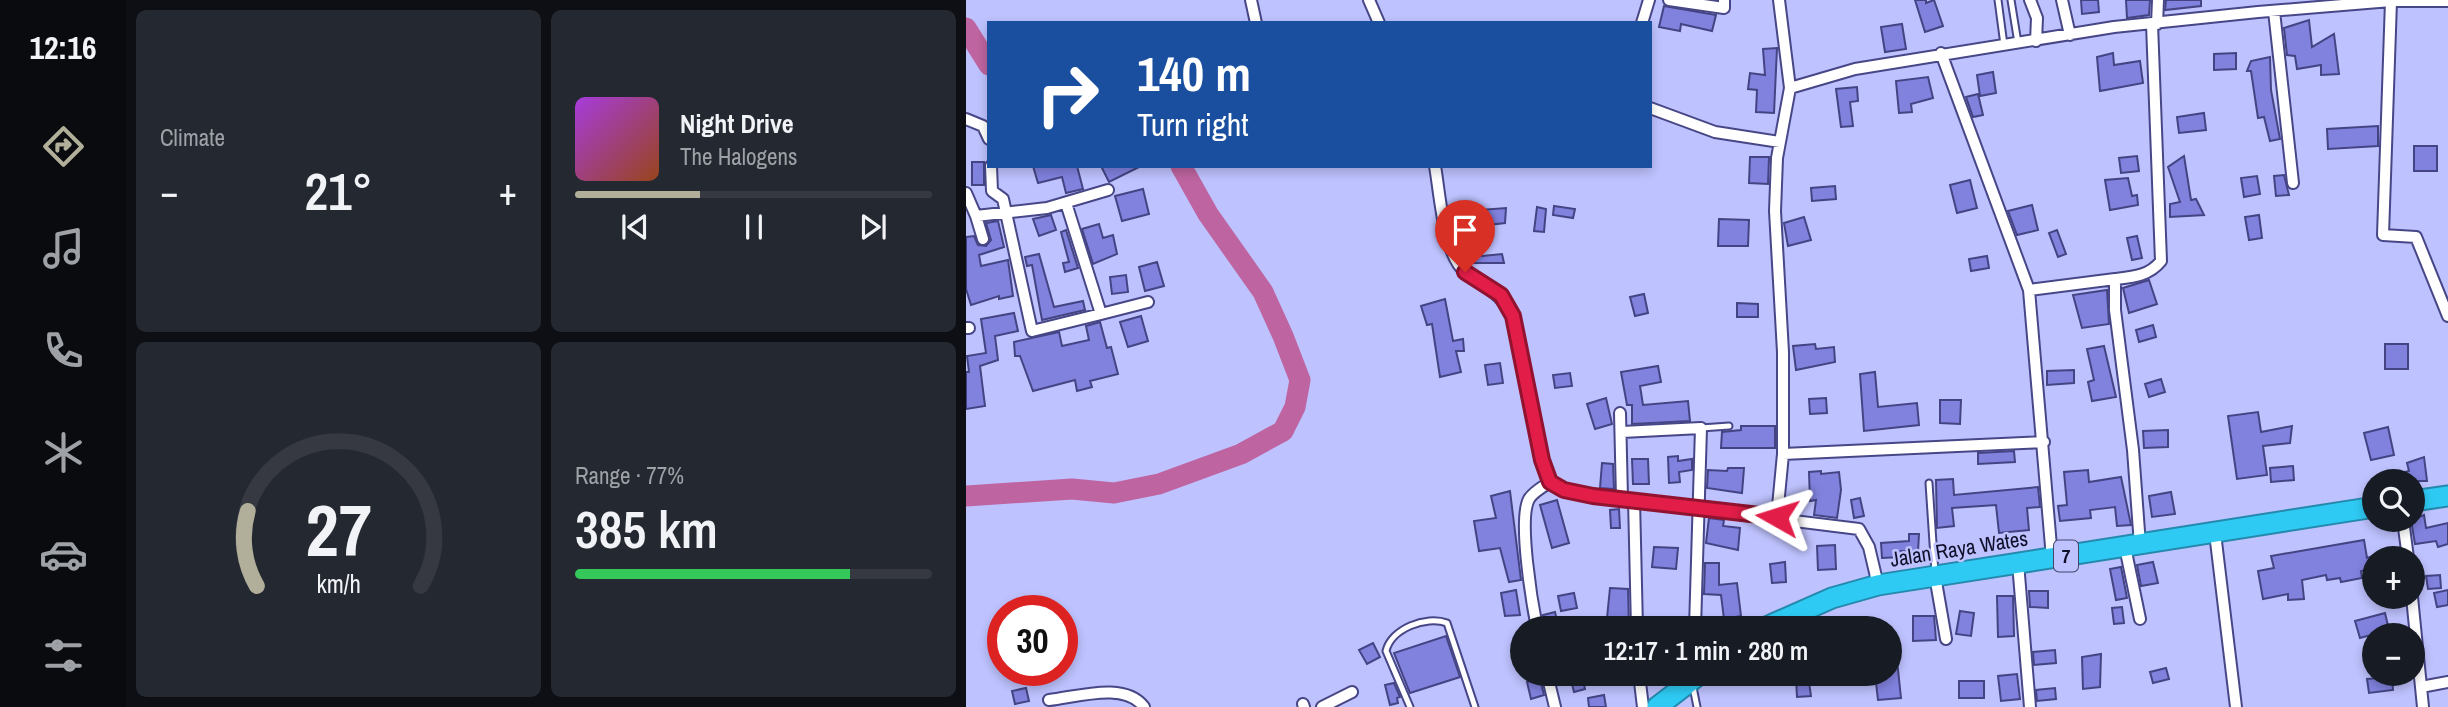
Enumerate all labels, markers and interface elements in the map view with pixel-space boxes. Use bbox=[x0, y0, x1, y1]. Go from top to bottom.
text: 12:16 bbox=[29, 26, 97, 69]
text: 140 m bbox=[1137, 40, 1251, 106]
icon: right bbox=[1022, 49, 1113, 140]
text: Turn right bbox=[1137, 103, 1249, 146]
text: Night Drive bbox=[680, 106, 794, 141]
icon: directions bbox=[39, 122, 88, 171]
text: Climate bbox=[160, 122, 225, 153]
text: The Halogens bbox=[680, 141, 797, 172]
text: 21° bbox=[304, 156, 373, 226]
text: − bbox=[160, 166, 178, 217]
text: + bbox=[499, 166, 517, 217]
pin bbox=[1435, 200, 1495, 272]
icon: previous bbox=[616, 208, 654, 246]
icon: pause bbox=[735, 208, 773, 246]
icon: next bbox=[854, 208, 892, 246]
icon: arrive bbox=[1446, 211, 1484, 249]
icon: music bbox=[39, 224, 88, 273]
icon: phone bbox=[39, 326, 88, 375]
icon: climate bbox=[39, 428, 88, 477]
text: Range · 77% bbox=[575, 460, 684, 491]
map controls bbox=[2362, 469, 2425, 686]
button: search bbox=[2362, 469, 2425, 532]
position arrow bbox=[1740, 480, 1814, 554]
text: 27 bbox=[305, 481, 372, 579]
text: 385 km bbox=[575, 494, 718, 564]
street label: Jalan Raya Wates bbox=[1888, 523, 2030, 574]
icon: car bbox=[39, 530, 88, 579]
road number: 7 bbox=[2054, 540, 2078, 572]
button: + bbox=[2362, 546, 2425, 609]
text: km/h bbox=[316, 566, 361, 600]
speed limit sign: 30 bbox=[987, 595, 1078, 686]
button: − bbox=[2362, 623, 2425, 686]
icon: filters bbox=[39, 631, 88, 680]
text: 12:17 · 1 min · 280 m bbox=[1604, 633, 1808, 668]

